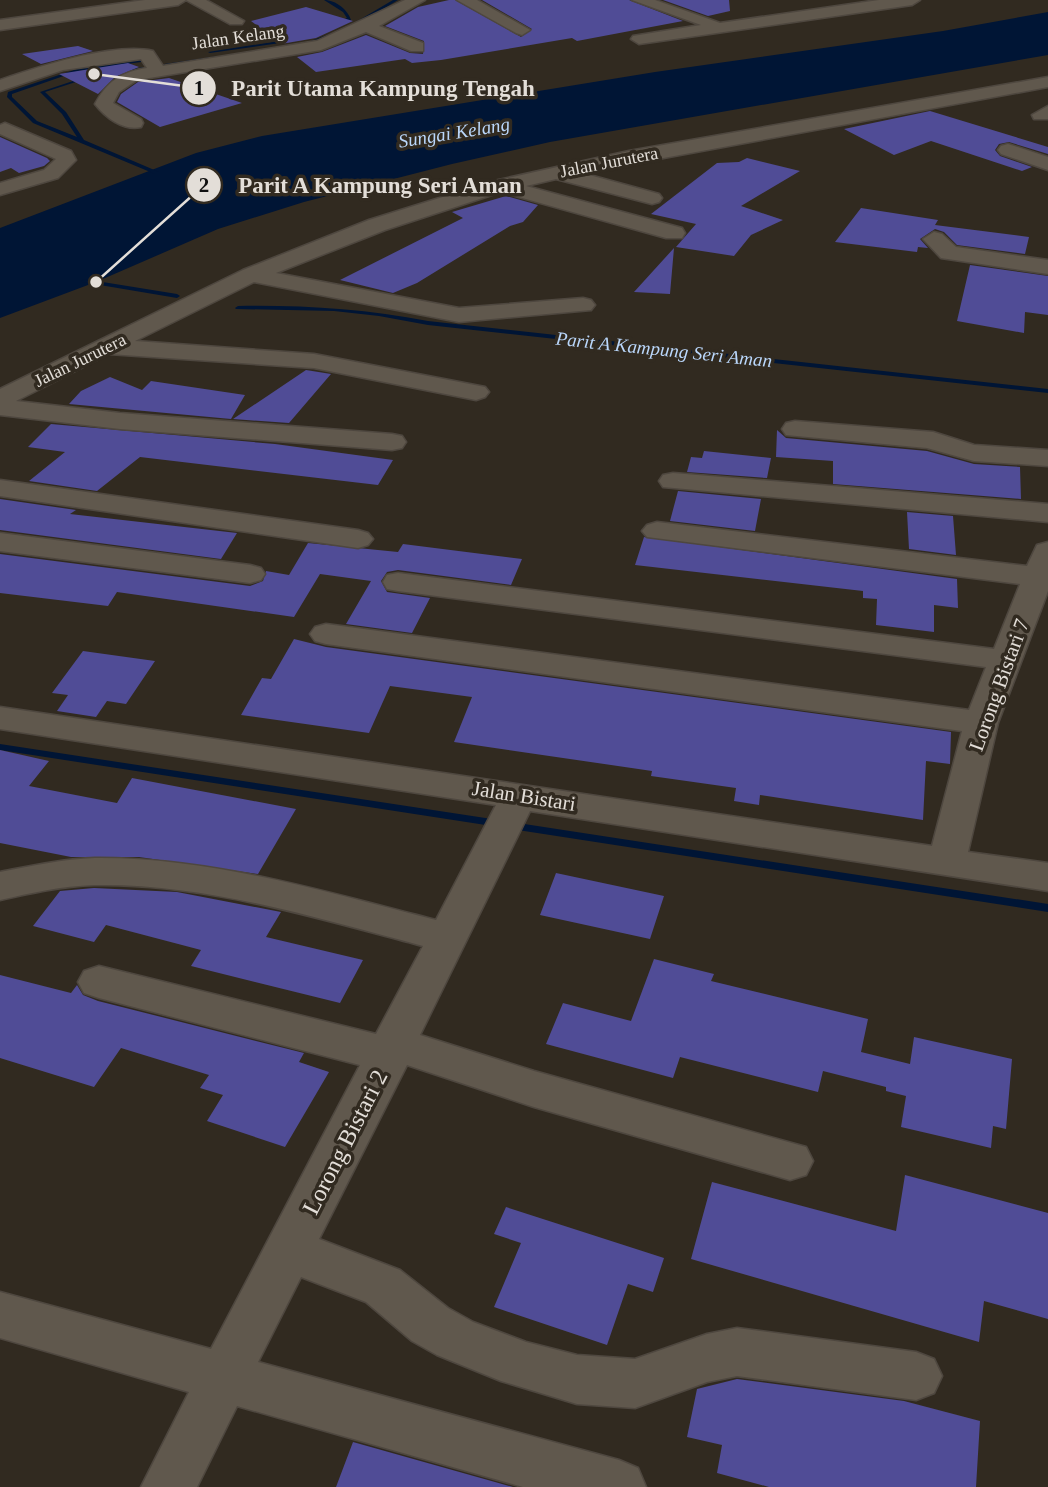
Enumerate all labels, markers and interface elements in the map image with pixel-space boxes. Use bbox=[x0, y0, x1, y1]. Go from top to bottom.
street label: Jalan Kelang bbox=[190, 21, 286, 53]
callout: Parit Utama Kampung Tengah bbox=[182, 66, 549, 110]
text: 1 bbox=[194, 76, 204, 100]
text: Parit Utama Kampung Tengah bbox=[231, 76, 535, 101]
water label: Sungai Kelang bbox=[397, 113, 511, 152]
street label: Jalan Jurutera bbox=[558, 143, 660, 181]
callout: Parit A Kampung Seri Aman bbox=[187, 163, 537, 207]
text: 2 bbox=[199, 173, 209, 197]
text: Parit A Kampung Seri Aman bbox=[238, 173, 522, 198]
water label: Parit A Kampung Seri Aman bbox=[554, 328, 773, 371]
street label: Jalan Jurutera bbox=[31, 329, 129, 391]
street label: Lorong Bistari 7 bbox=[964, 616, 1034, 754]
street label: Jalan Bistari bbox=[471, 776, 578, 816]
street label: Lorong Bistari 2 bbox=[297, 1065, 393, 1219]

